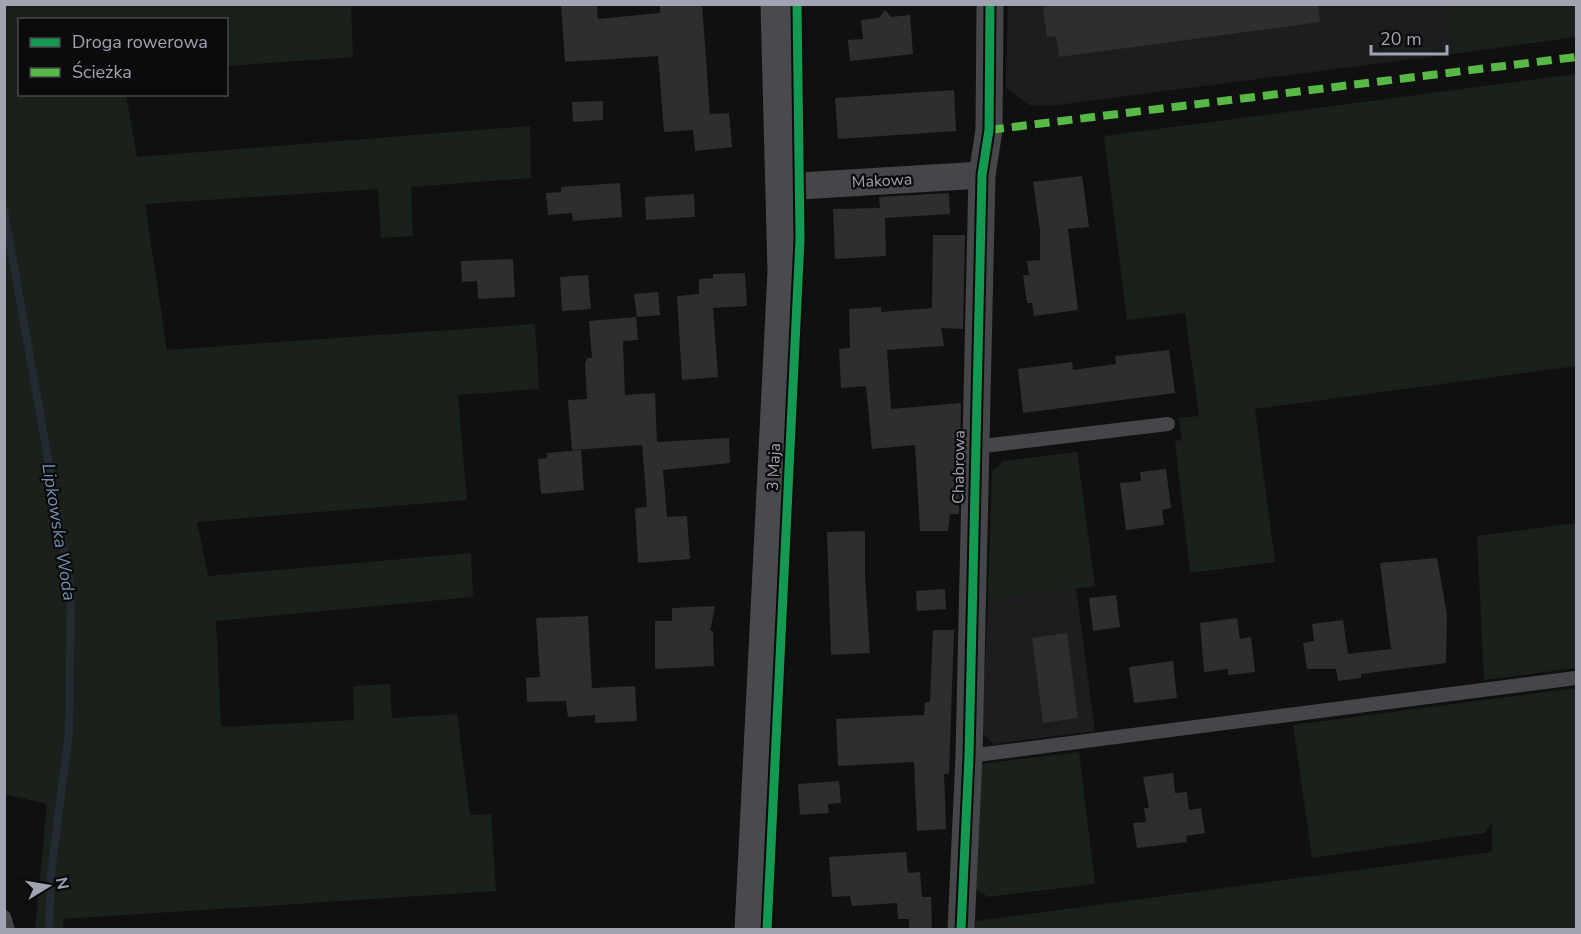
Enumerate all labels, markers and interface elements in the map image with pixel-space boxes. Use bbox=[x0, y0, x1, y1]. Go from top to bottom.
legend bbox=[18, 18, 228, 96]
scale bar bbox=[1371, 18, 1448, 56]
text: 20 m bbox=[1380, 27, 1422, 51]
text: Droga rowerowa bbox=[72, 30, 208, 54]
text: Ścieżka bbox=[72, 60, 132, 84]
street label: Makowa bbox=[851, 168, 913, 194]
street label: Chabrowa bbox=[947, 430, 971, 504]
street label: 3 Maja bbox=[762, 442, 786, 492]
water label: Lipkowska Woda bbox=[36, 462, 82, 602]
north arrow bbox=[18, 856, 78, 916]
text: N bbox=[50, 875, 74, 891]

